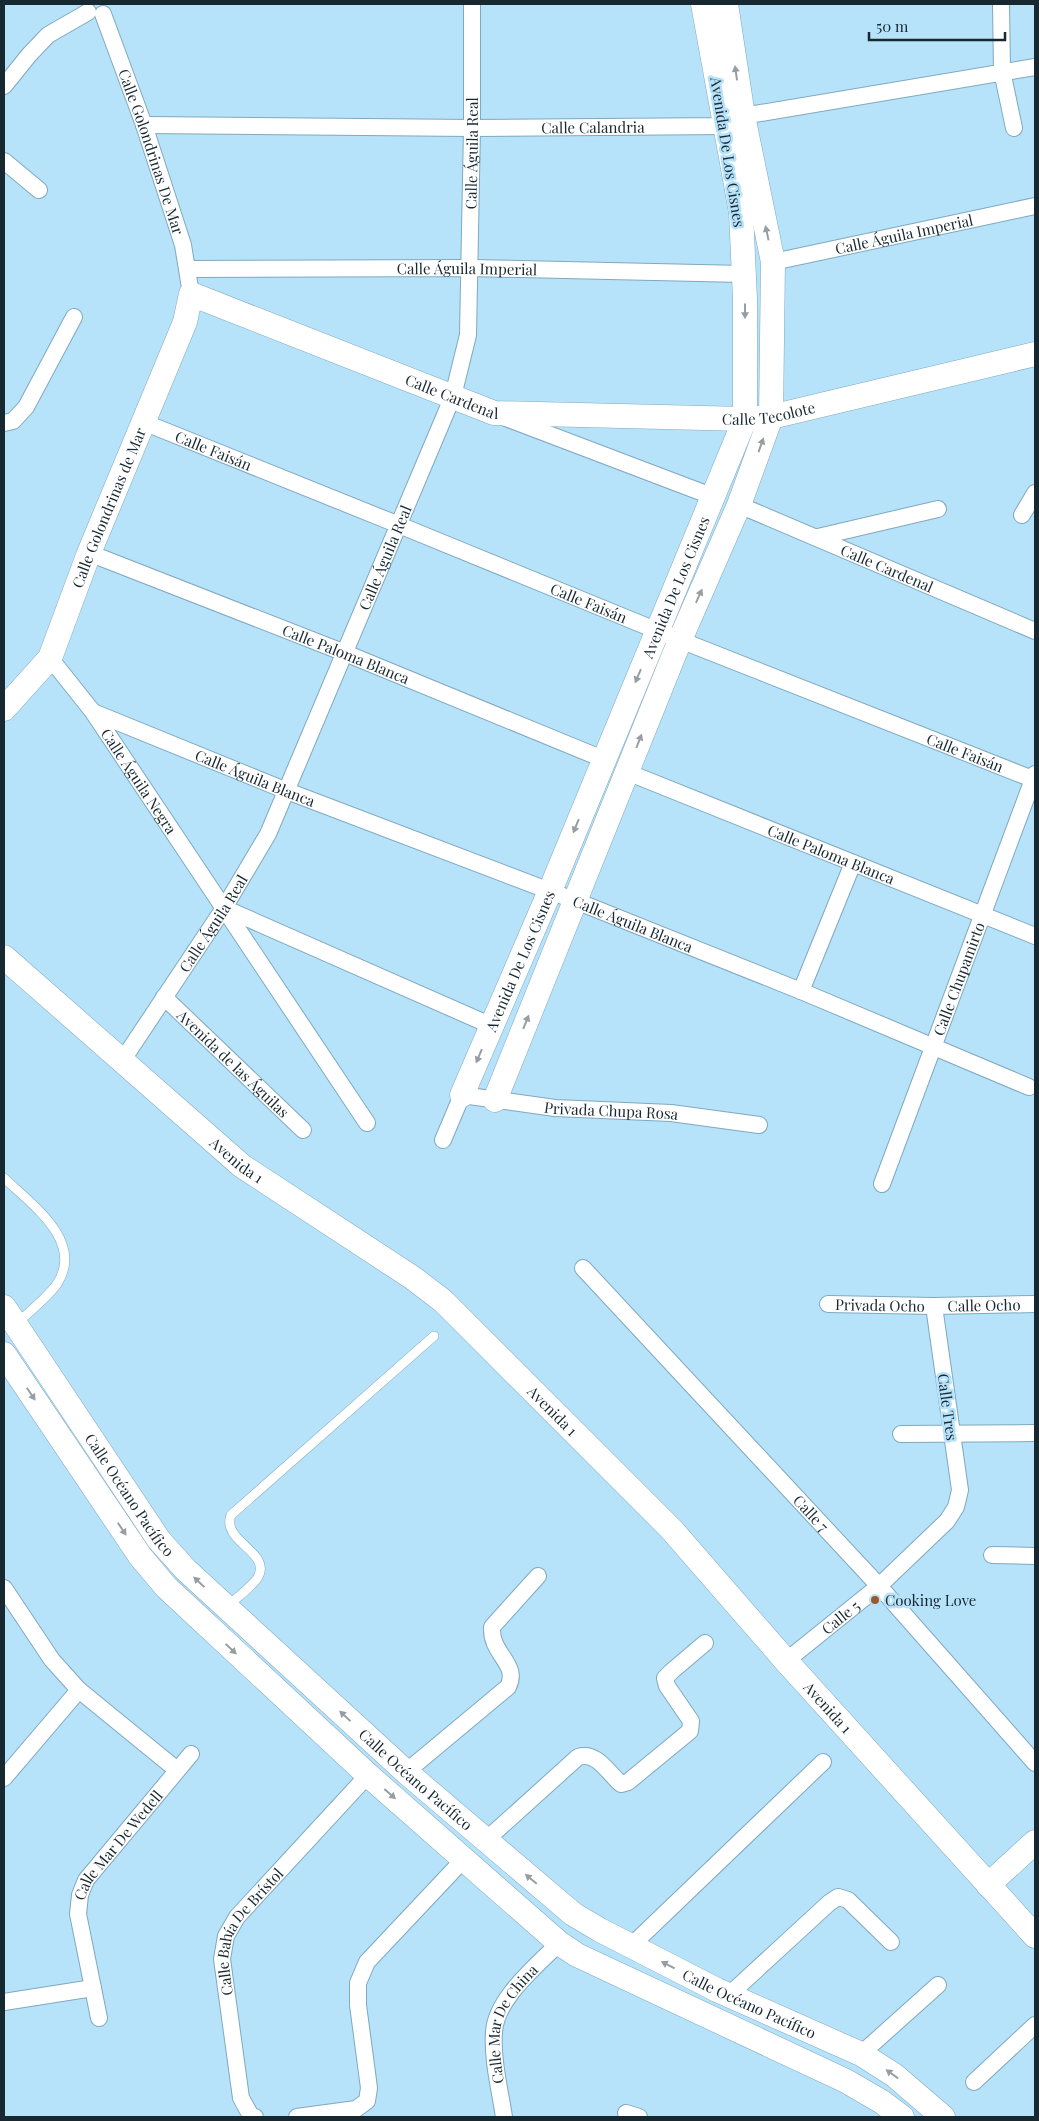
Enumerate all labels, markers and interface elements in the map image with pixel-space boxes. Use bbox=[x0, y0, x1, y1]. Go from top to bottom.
scale bar bbox=[869, 10, 1005, 42]
text: 50 m bbox=[876, 16, 909, 36]
one-way arrow bbox=[732, 65, 740, 81]
street label: Calle Golondrinas De Mar bbox=[114, 66, 189, 237]
street label: Avenida De Los Cisnes bbox=[706, 75, 750, 228]
street label: Calle Águila Real bbox=[460, 97, 482, 209]
street label: Calle Calandria bbox=[541, 117, 645, 137]
street label: Calle Águila Imperial bbox=[833, 210, 975, 258]
one-way arrow bbox=[763, 225, 771, 240]
street label: Calle Águila Imperial bbox=[397, 258, 537, 279]
one-way arrow bbox=[741, 304, 749, 320]
street label: Calle Cardenal bbox=[402, 369, 499, 423]
street label: Calle Tecolote bbox=[722, 397, 817, 429]
street label: Calle Golondrinas de Mar bbox=[67, 424, 150, 591]
street label: Calle Faisán bbox=[172, 426, 255, 475]
one-way arrow bbox=[757, 438, 765, 453]
street label: Calle Águila Real bbox=[354, 502, 416, 613]
street label: Avenida De Los Cisnes bbox=[637, 513, 714, 662]
street label: Calle Cardenal bbox=[838, 539, 937, 597]
street label: Calle Faisán bbox=[548, 578, 630, 627]
one-way arrow bbox=[696, 589, 704, 603]
street label: Calle Paloma Blanca bbox=[279, 620, 413, 689]
one-way arrow bbox=[634, 669, 642, 683]
street label: Calle Águila Negra bbox=[97, 724, 182, 838]
street label: Calle Faisán bbox=[924, 728, 1006, 777]
one-way arrow bbox=[636, 734, 643, 749]
street label: Calle Águila Blanca bbox=[192, 745, 318, 811]
one-way arrow bbox=[572, 819, 580, 834]
street label: Calle Paloma Blanca bbox=[765, 820, 898, 889]
street label: Calle Águila Real bbox=[174, 871, 252, 976]
street label: Avenida De Los Cisnes bbox=[480, 887, 559, 1036]
street label: Calle Águila Blanca bbox=[570, 891, 696, 957]
street label: Calle Chupamirto bbox=[928, 919, 989, 1038]
street label: Avenida de las Águilas bbox=[172, 1004, 294, 1122]
one-way arrow bbox=[523, 1015, 531, 1029]
one-way arrow bbox=[474, 1049, 482, 1063]
street label: Privada Chupa Rosa bbox=[543, 1097, 680, 1124]
street label: Avenida 1 bbox=[205, 1132, 268, 1188]
street label: Privada Ocho bbox=[835, 1294, 925, 1316]
street label: Calle Ocho bbox=[947, 1294, 1021, 1316]
street label: Calle Tres bbox=[933, 1372, 963, 1442]
street label: Avenida 1 bbox=[523, 1381, 582, 1440]
one-way arrow bbox=[26, 1388, 36, 1401]
street label: Calle Océano Pacífico bbox=[81, 1429, 179, 1560]
street label: Calle 7 bbox=[789, 1490, 833, 1536]
one-way arrow bbox=[117, 1522, 127, 1536]
one-way arrow bbox=[194, 1576, 206, 1588]
place label: Cooking Love bbox=[885, 1590, 976, 1610]
marker: Cooking Love bbox=[869, 1594, 881, 1606]
street label: Calle 5 bbox=[817, 1596, 864, 1639]
one-way arrow bbox=[225, 1643, 237, 1655]
street label: Avenida 1 bbox=[799, 1677, 857, 1738]
one-way arrow bbox=[338, 1710, 351, 1721]
street label: Calle Océano Pacífico bbox=[355, 1724, 477, 1834]
street label: Calle Mar De Wedell bbox=[69, 1786, 167, 1903]
one-way arrow bbox=[383, 1788, 395, 1800]
street label: Calle Bahía De Brístol bbox=[212, 1864, 287, 1997]
one-way arrow bbox=[525, 1873, 538, 1884]
street label: Calle Mar De China bbox=[484, 1959, 542, 2085]
one-way arrow bbox=[661, 1961, 675, 1969]
street label: Calle Océano Pacífico bbox=[679, 1964, 819, 2043]
one-way arrow bbox=[885, 2069, 899, 2079]

